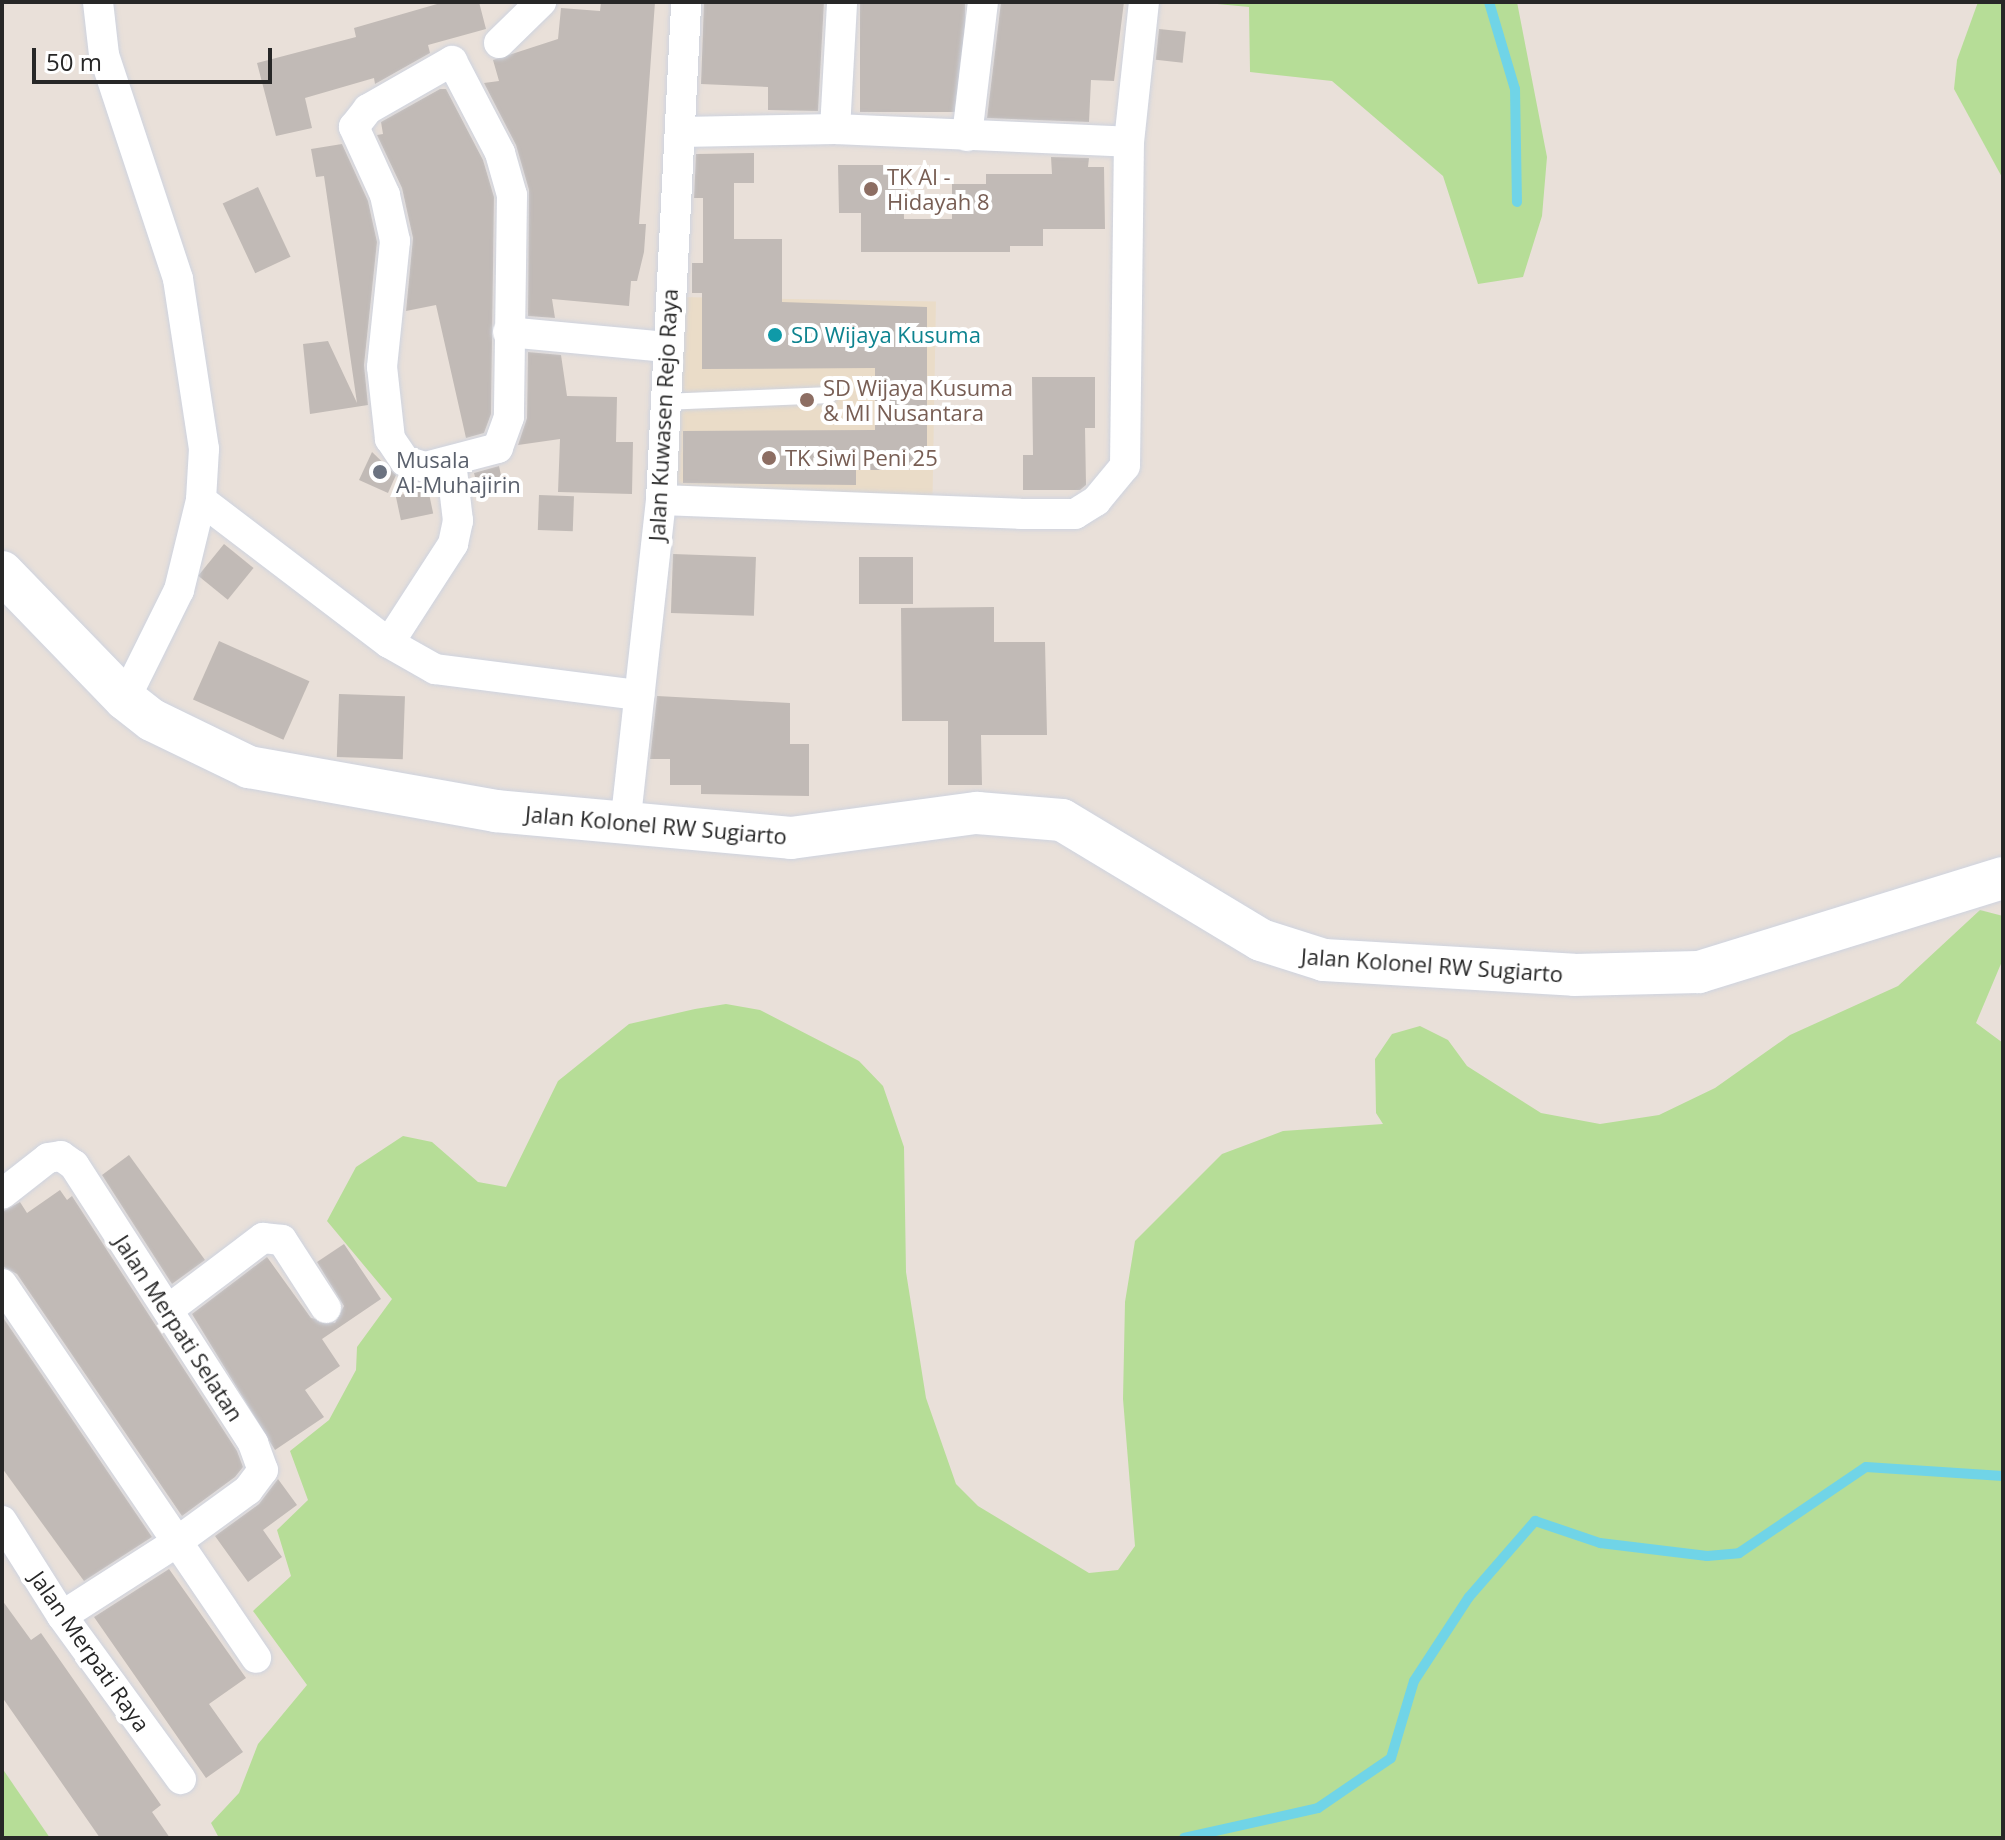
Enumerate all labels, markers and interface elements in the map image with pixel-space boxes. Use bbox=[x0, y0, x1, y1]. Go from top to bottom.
scale bar bbox=[36, 32, 276, 82]
text: 50 m bbox=[46, 45, 102, 78]
place label: TK Al - Hidayah 8 bbox=[887, 163, 989, 214]
marker: TK Al - Hidayah 8 bbox=[862, 180, 880, 198]
street label: Jalan Kuwasen Rejo Raya bbox=[643, 288, 683, 542]
place label: SD Wijaya Kusuma bbox=[791, 322, 981, 348]
marker: SD Wijaya Kusuma bbox=[766, 326, 784, 344]
place label: SD Wijaya Kusuma & MI Nusantara bbox=[823, 374, 1013, 426]
marker: SD Wijaya Kusuma & MI Nusantara bbox=[798, 391, 816, 409]
place label: TK Siwi Peni 25 bbox=[785, 445, 938, 471]
place label: Musala Al-Muhajirin bbox=[396, 446, 521, 498]
marker: TK Siwi Peni 25 bbox=[760, 449, 778, 467]
marker: Musala Al-Muhajirin bbox=[371, 463, 389, 481]
street label: Jalan Kolonel RW Sugiarto bbox=[524, 800, 788, 850]
street label: Jalan Kolonel RW Sugiarto bbox=[1300, 943, 1564, 987]
street label: Jalan Merpati Selatan bbox=[109, 1230, 249, 1426]
street label: Jalan Merpati Raya bbox=[25, 1566, 155, 1736]

